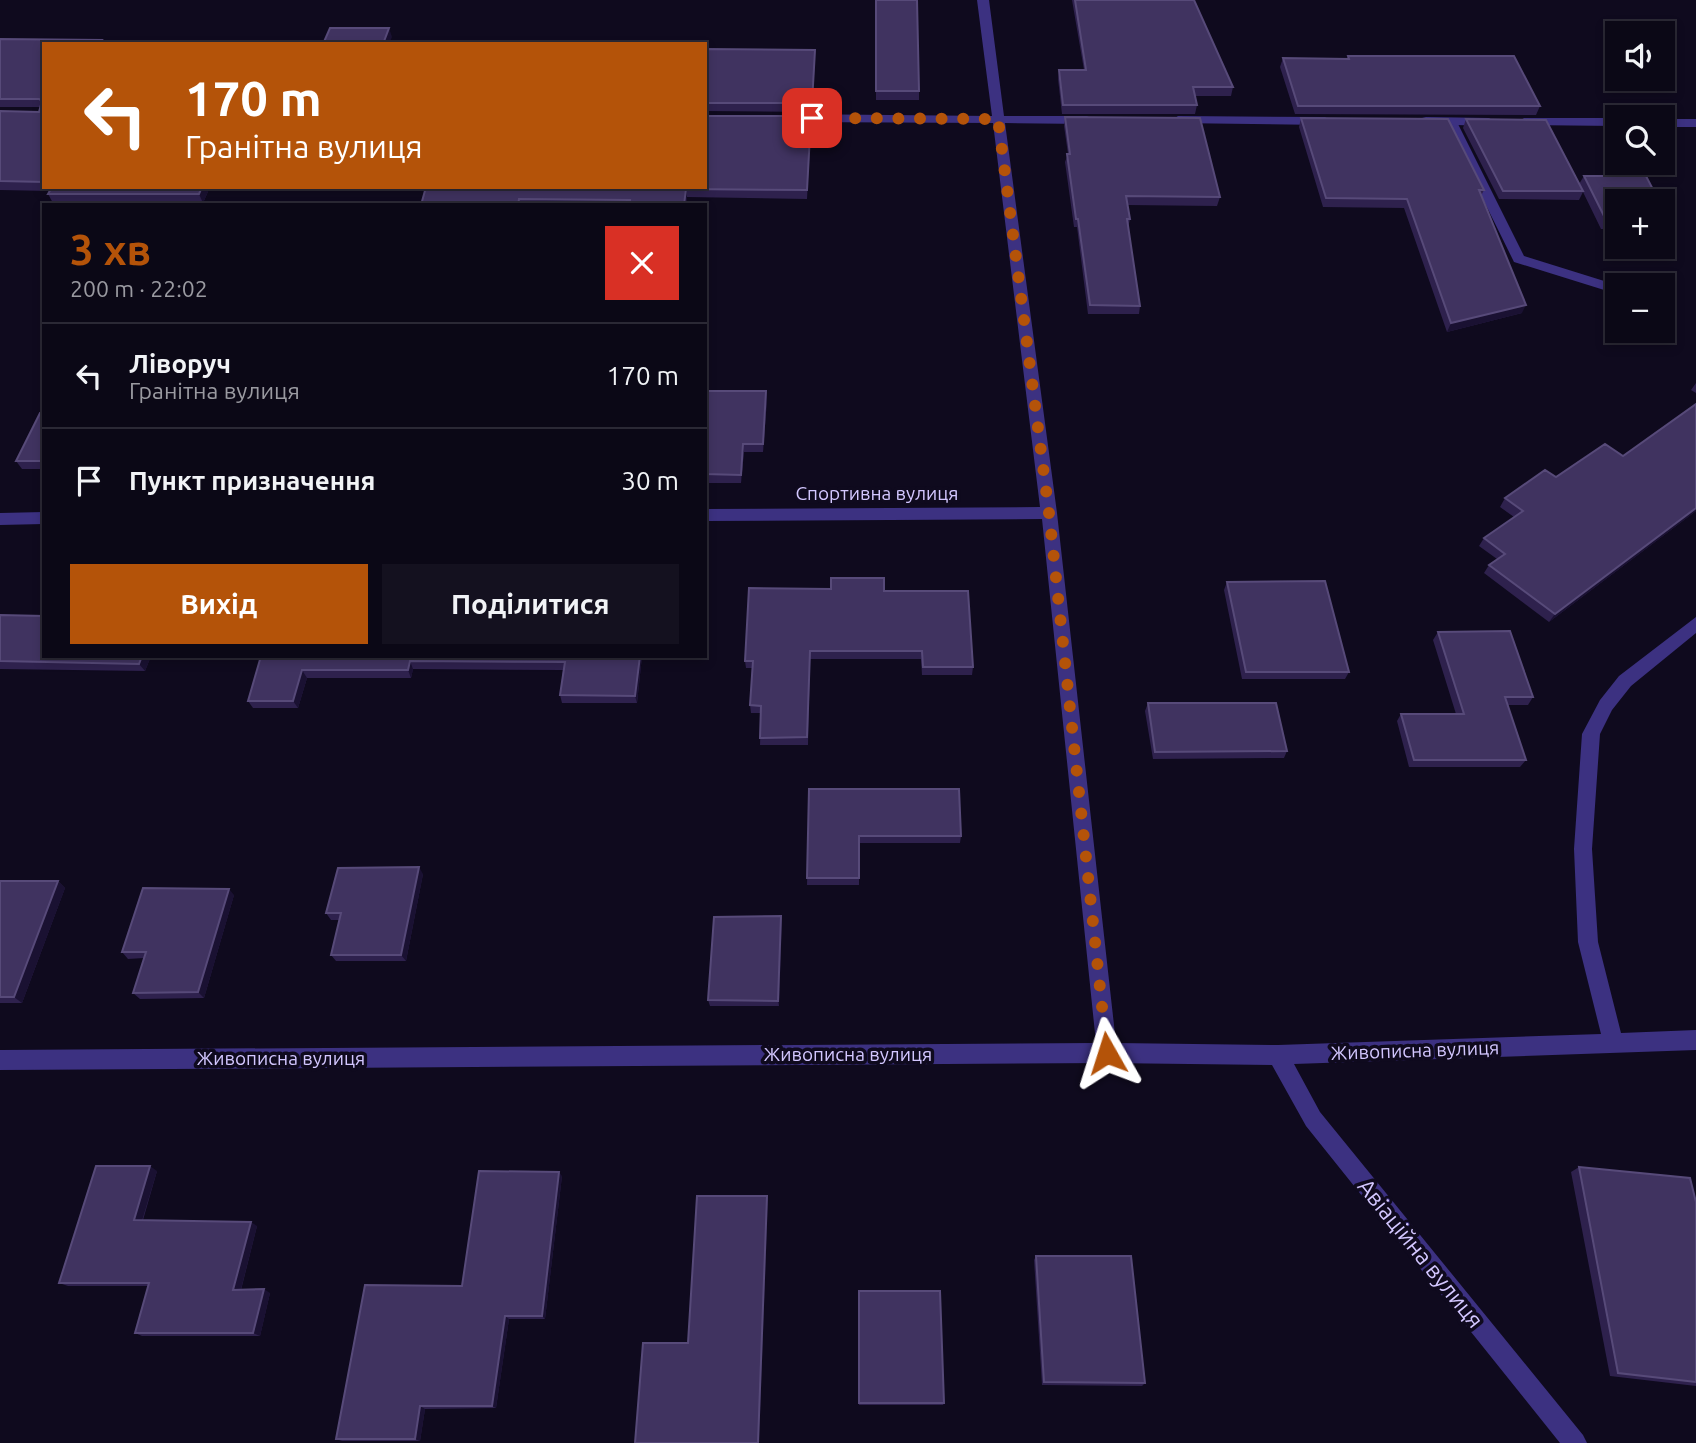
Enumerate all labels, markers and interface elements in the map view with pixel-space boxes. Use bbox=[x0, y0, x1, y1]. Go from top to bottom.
map controls bbox=[1605, 21, 1675, 343]
button: sound bbox=[1605, 21, 1675, 91]
icon: left bbox=[70, 70, 161, 161]
text: 170 m bbox=[185, 70, 322, 125]
pin bbox=[782, 88, 842, 148]
icon: arrive bbox=[793, 99, 831, 137]
button: search bbox=[1605, 105, 1675, 175]
text: Гранітна вулиця bbox=[185, 128, 423, 164]
button: + bbox=[1605, 189, 1675, 259]
text: 3 хв bbox=[70, 226, 151, 273]
button: close bbox=[605, 226, 679, 300]
button: − bbox=[1605, 273, 1675, 343]
text: 200 m · 22:02 bbox=[70, 276, 208, 301]
text: Ліворуч bbox=[129, 349, 231, 378]
icon: left bbox=[70, 357, 108, 395]
text: 170 m bbox=[607, 361, 679, 390]
text: Гранітна вулиця bbox=[129, 378, 300, 403]
icon: arrive bbox=[70, 462, 108, 500]
text: Пункт призначення bbox=[129, 466, 375, 495]
text: 30 m bbox=[621, 466, 679, 495]
street label: Спортивна вулиця bbox=[795, 482, 959, 504]
button: Вихід bbox=[70, 564, 368, 644]
button: Поділитися bbox=[382, 564, 679, 644]
position arrow bbox=[1070, 1016, 1144, 1090]
street label: Живописна вулиця bbox=[1330, 1036, 1500, 1064]
street label: Живописна вулиця bbox=[764, 1043, 932, 1065]
street label: Живописна вулиця bbox=[197, 1047, 365, 1069]
street label: Авіаційна вулиця bbox=[1353, 1173, 1489, 1333]

